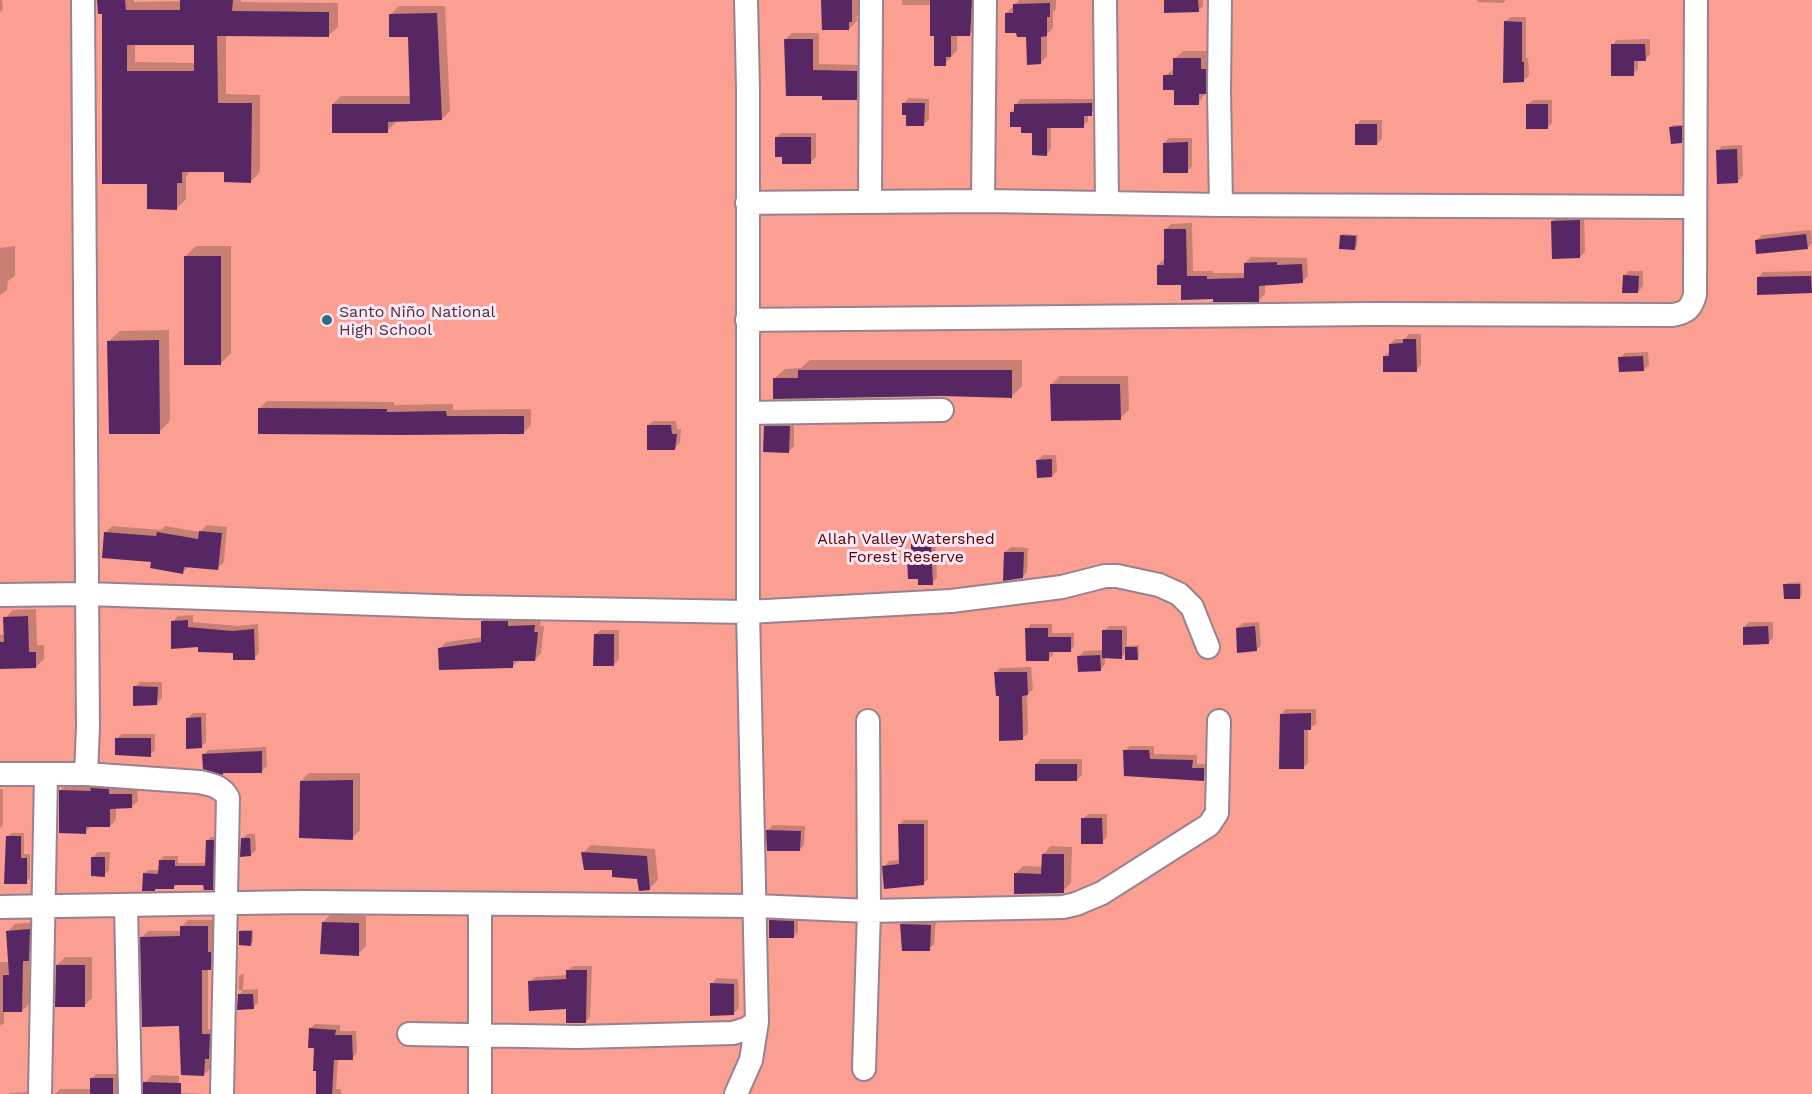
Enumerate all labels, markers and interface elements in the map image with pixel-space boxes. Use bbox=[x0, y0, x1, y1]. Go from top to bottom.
place label: Santo Niño National High School bbox=[339, 302, 496, 339]
marker: Santo Niño National High School bbox=[320, 313, 334, 327]
park label: Allah Valley Watershed Forest Reserve bbox=[817, 529, 995, 566]

